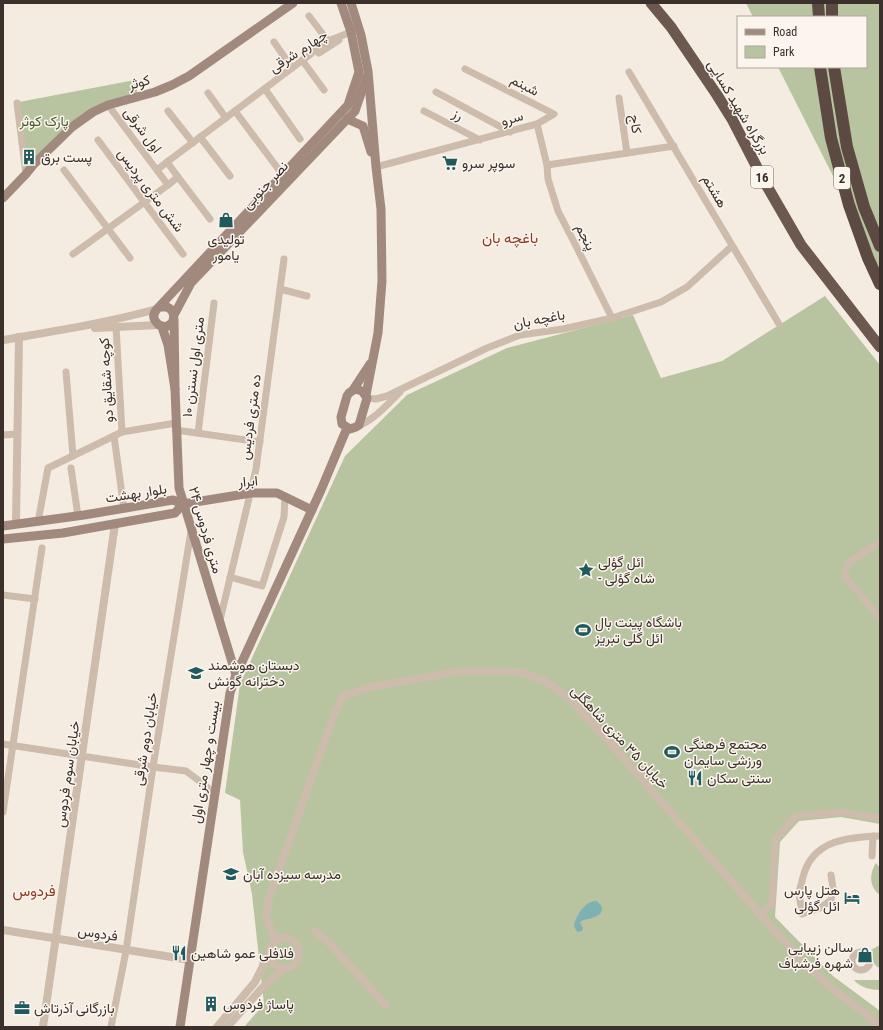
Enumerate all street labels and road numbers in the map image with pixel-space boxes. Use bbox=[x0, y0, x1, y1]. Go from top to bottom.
street label: چهارم شرقی bbox=[266, 26, 331, 77]
street label: بزرگراه شهید کسایی bbox=[704, 57, 773, 158]
street label: کوثر bbox=[125, 71, 152, 94]
street label: شبنم bbox=[508, 71, 542, 100]
street label: اول شرقی bbox=[119, 104, 165, 157]
street label: رز bbox=[449, 104, 466, 124]
street label: سرو bbox=[499, 107, 525, 130]
street label: کاج bbox=[624, 113, 645, 135]
street label: شش متری پردیس bbox=[113, 145, 188, 236]
street label: نصر جنوبی bbox=[239, 158, 292, 213]
road number: 16 bbox=[751, 166, 773, 188]
road number: 2 bbox=[834, 167, 850, 189]
street label: هشتم bbox=[698, 172, 731, 211]
street label: پنجم bbox=[571, 221, 599, 254]
street label: باغچه بان bbox=[512, 306, 567, 334]
street label: ۱۰ متری اول نسترن bbox=[179, 316, 209, 418]
street label: کوچه شقایق دو bbox=[96, 337, 118, 423]
street label: ده متری فردیس bbox=[236, 373, 265, 461]
street label: ابرار bbox=[236, 472, 259, 491]
street label: بلوار بهشت bbox=[104, 480, 168, 507]
street label: ۲۴ متری فردوس bbox=[185, 485, 226, 576]
street label: خیابان ۳۵ متری شاهگلی bbox=[567, 682, 672, 793]
street label: خیابان دوم شرقی bbox=[130, 691, 161, 787]
street label: بیست و چهار متری اول bbox=[187, 699, 225, 825]
street label: خیابان سوم فردوس bbox=[52, 720, 83, 829]
street label: فردوس bbox=[77, 922, 119, 945]

